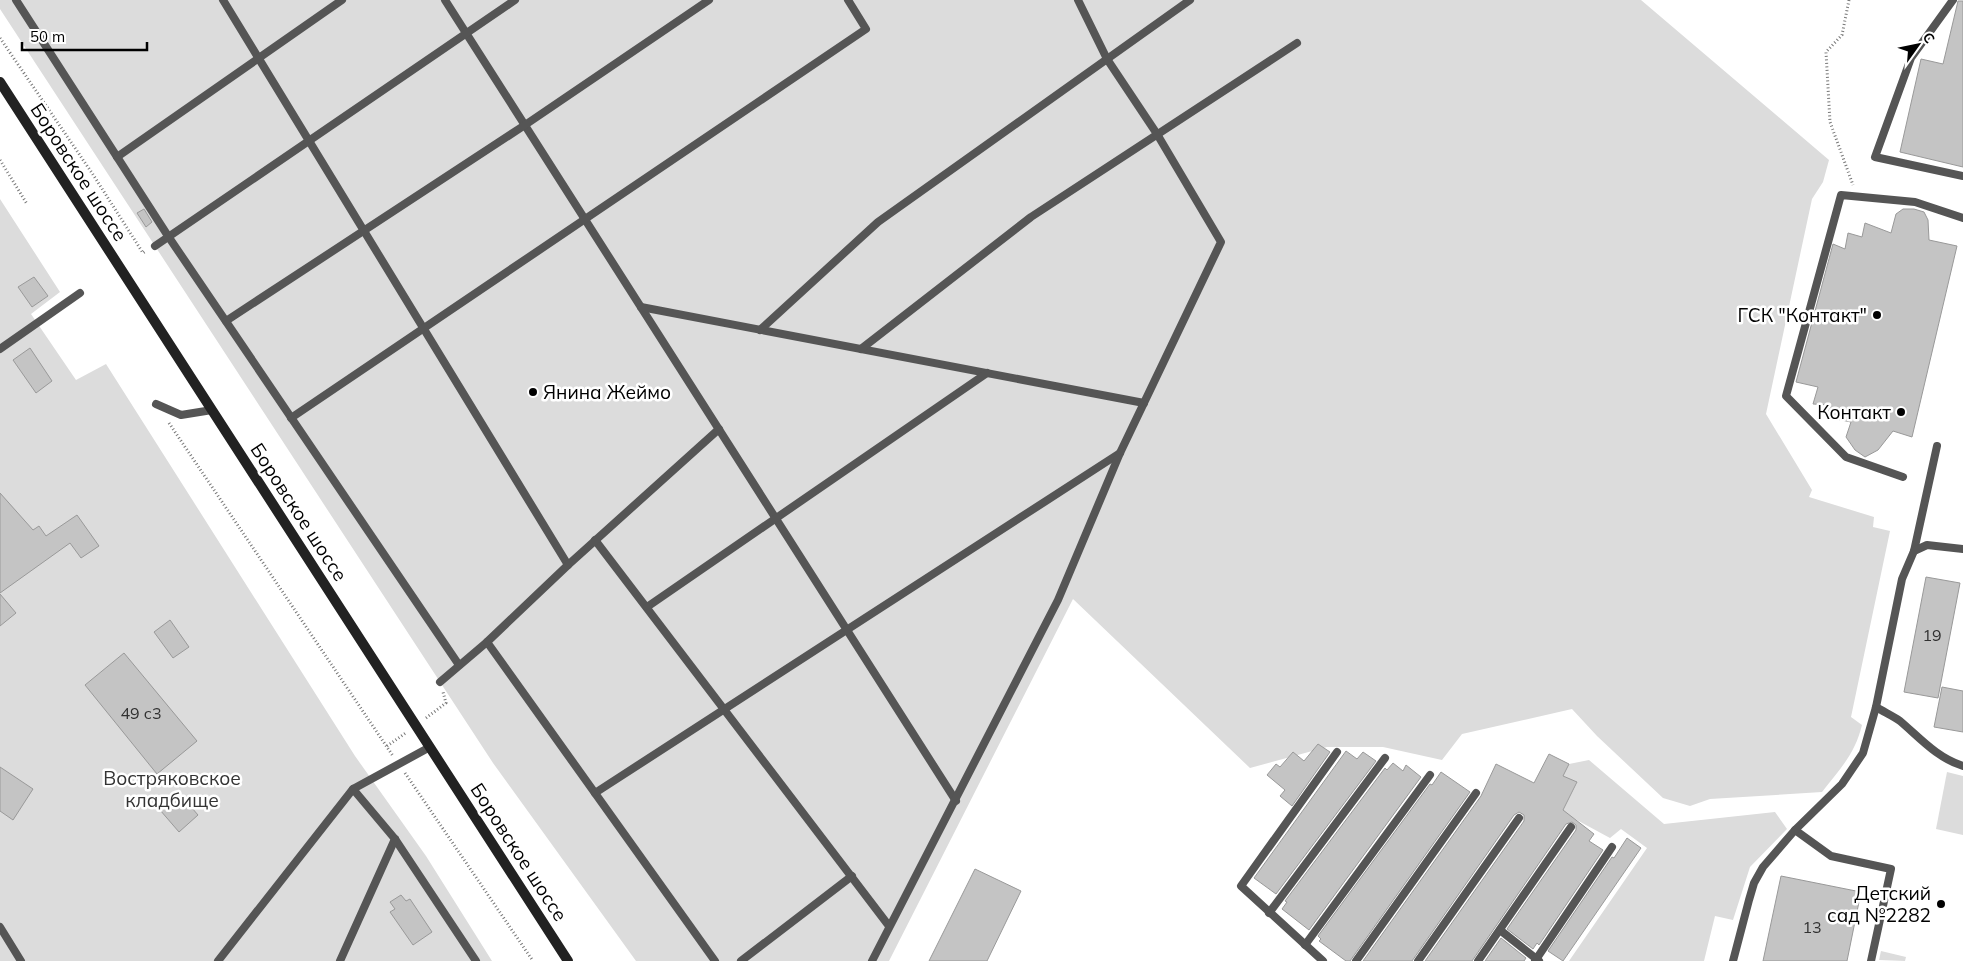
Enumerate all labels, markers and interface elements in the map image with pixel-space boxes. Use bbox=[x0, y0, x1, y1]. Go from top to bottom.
scale bar bbox=[22, 20, 148, 52]
north arrow bbox=[1893, 20, 1943, 70]
text: 50 m bbox=[30, 27, 65, 46]
text: С bbox=[1919, 29, 1939, 47]
street label: Боровское шоссе bbox=[25, 98, 133, 246]
place label: ГСК "Контакт" bbox=[1737, 303, 1867, 327]
marker: ГСК "Контакт" bbox=[1871, 309, 1883, 321]
place label: Янина Жеймо bbox=[543, 380, 671, 404]
marker: Янина Жеймо bbox=[527, 386, 539, 398]
place label: Контакт bbox=[1817, 400, 1891, 424]
marker: Контакт bbox=[1895, 406, 1907, 418]
street label: Боровское шоссе bbox=[245, 438, 353, 586]
house number: 19 bbox=[1922, 625, 1942, 645]
house number: 49 с3 bbox=[120, 703, 162, 723]
park label: Востряковское кладбище bbox=[103, 766, 241, 812]
street label: Боровское шоссе bbox=[465, 778, 573, 926]
place label: Детский сад №2282 bbox=[1827, 881, 1931, 927]
marker: Детский сад №2282 bbox=[1935, 898, 1947, 910]
house number: 13 bbox=[1802, 917, 1822, 937]

